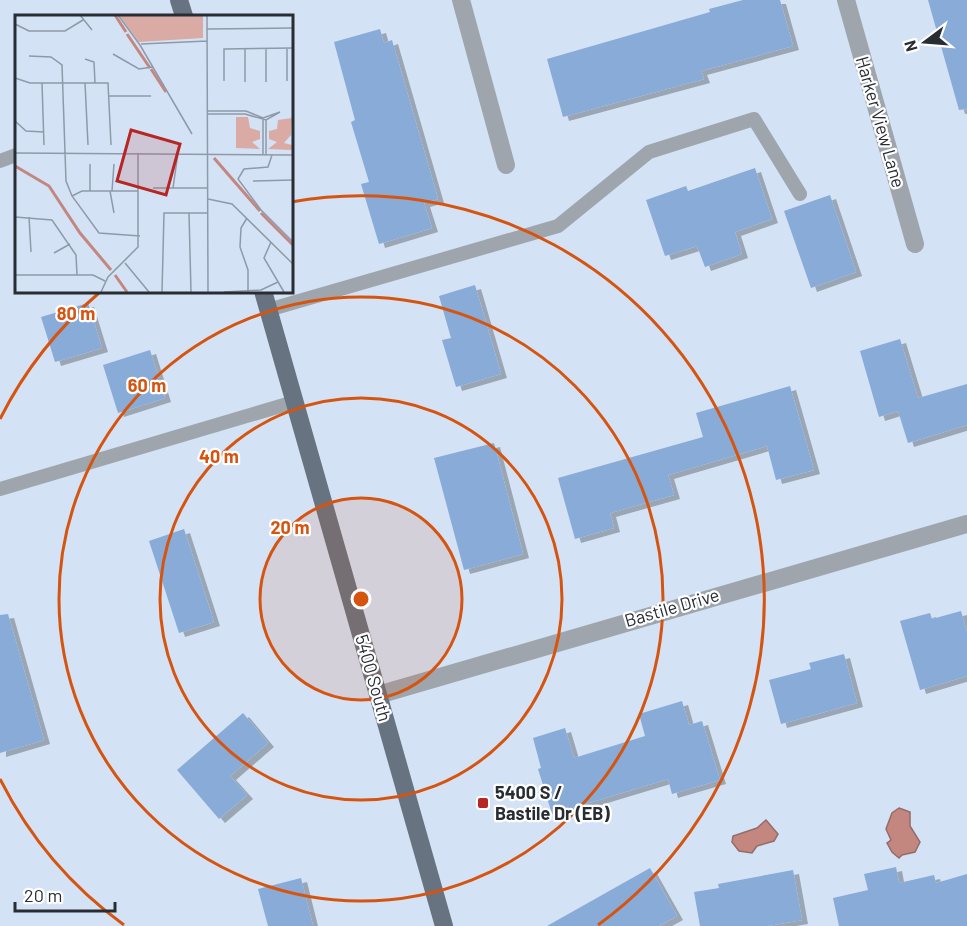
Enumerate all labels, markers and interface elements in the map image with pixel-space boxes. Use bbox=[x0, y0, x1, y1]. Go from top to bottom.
north arrow bbox=[895, 12, 955, 72]
inset map bbox=[15, 15, 292, 292]
text: N bbox=[900, 39, 921, 54]
street label: Harker View Lane bbox=[852, 53, 910, 190]
text: 80 m bbox=[57, 302, 95, 324]
text: 60 m bbox=[128, 374, 166, 396]
text: 40 m bbox=[199, 445, 239, 467]
text: 20 m bbox=[271, 516, 309, 538]
street label: Bastile Drive bbox=[622, 583, 722, 631]
centre of rings bbox=[351, 589, 371, 609]
street label: 5400 South bbox=[351, 632, 397, 724]
place label: 5400 S / Bastile Dr (EB) bbox=[495, 781, 610, 824]
marker: 5400 S / Bastile Dr (EB) bbox=[476, 796, 490, 810]
scale bar bbox=[15, 875, 116, 913]
text: 20 m bbox=[24, 884, 62, 906]

